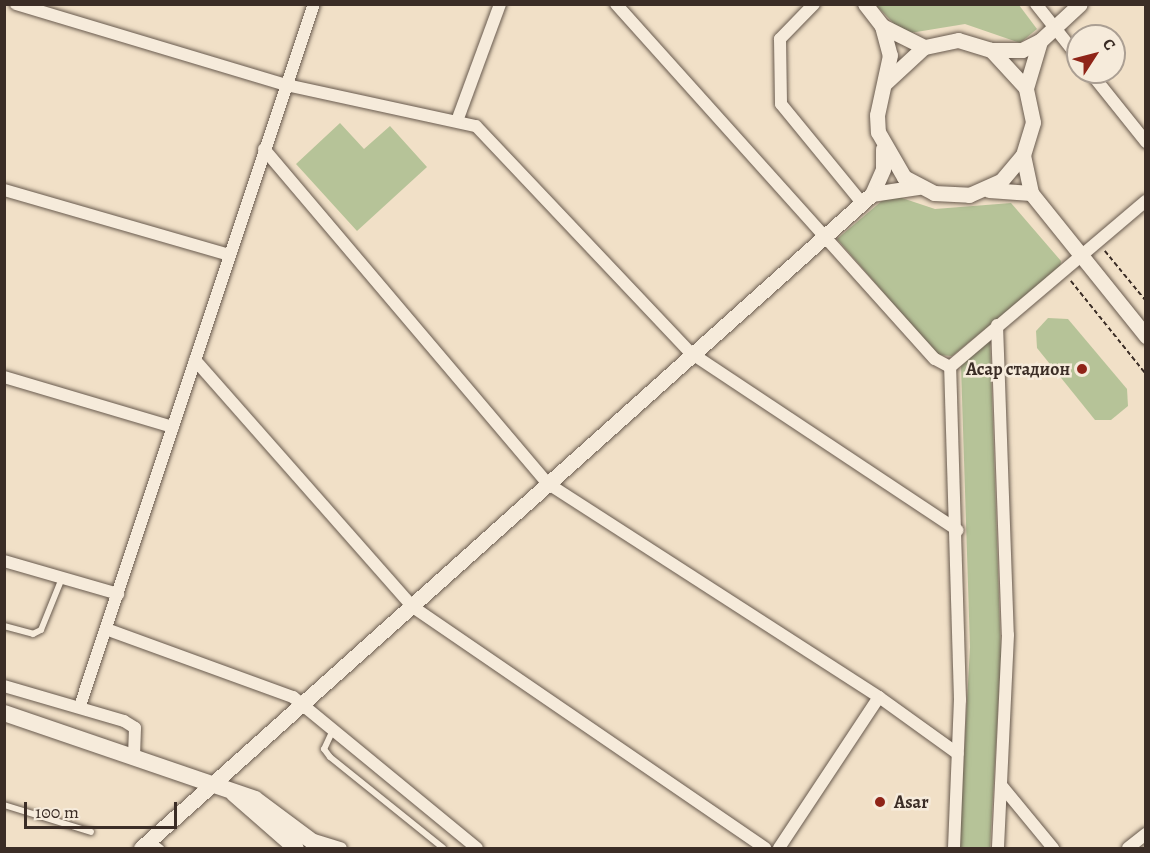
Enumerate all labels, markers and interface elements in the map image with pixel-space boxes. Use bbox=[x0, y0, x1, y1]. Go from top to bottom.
north arrow bbox=[1066, 24, 1126, 84]
text: С bbox=[1097, 34, 1121, 55]
place label: Асар стадион bbox=[966, 358, 1070, 380]
marker: Асар стадион bbox=[1075, 362, 1089, 376]
scale bar bbox=[27, 790, 180, 828]
place label: Asar bbox=[894, 791, 929, 813]
marker: Asar bbox=[871, 793, 889, 811]
text: 100 m bbox=[35, 800, 79, 824]

